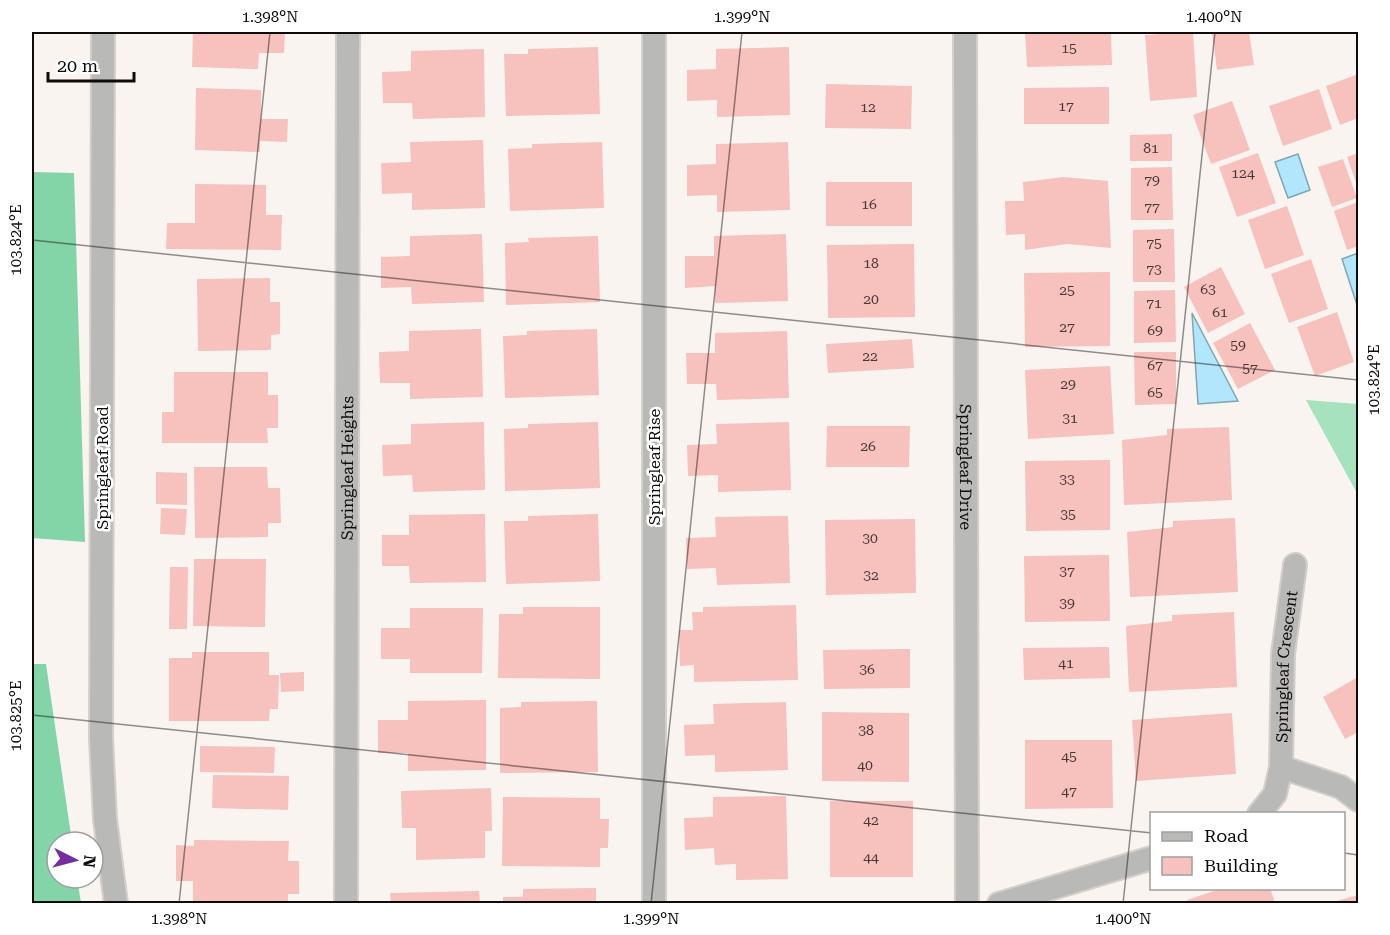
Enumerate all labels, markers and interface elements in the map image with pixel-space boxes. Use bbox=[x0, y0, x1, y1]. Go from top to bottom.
text: 1.398°N bbox=[242, 8, 298, 26]
text: 1.399°N bbox=[714, 8, 770, 26]
text: 1.400°N bbox=[1186, 8, 1242, 26]
house number: 15 bbox=[1061, 40, 1077, 56]
scale bar bbox=[48, 45, 134, 83]
text: 20 m bbox=[57, 55, 98, 76]
house number: 17 bbox=[1058, 98, 1074, 114]
house number: 12 bbox=[860, 99, 876, 115]
house number: 81 bbox=[1143, 140, 1159, 156]
house number: 124 bbox=[1231, 165, 1255, 181]
house number: 79 bbox=[1144, 172, 1160, 188]
house number: 16 bbox=[861, 196, 877, 212]
house number: 77 bbox=[1144, 199, 1160, 215]
text: 103.824°E bbox=[7, 204, 25, 276]
house number: 75 bbox=[1146, 235, 1162, 251]
house number: 18 bbox=[863, 255, 879, 271]
house number: 73 bbox=[1146, 261, 1162, 277]
house number: 63 bbox=[1200, 281, 1216, 297]
house number: 25 bbox=[1059, 282, 1075, 298]
house number: 20 bbox=[863, 291, 879, 307]
house number: 71 bbox=[1146, 295, 1162, 311]
house number: 61 bbox=[1212, 304, 1228, 320]
house number: 27 bbox=[1059, 319, 1075, 335]
house number: 69 bbox=[1147, 322, 1163, 338]
house number: 59 bbox=[1230, 337, 1246, 353]
text: 103.824°E bbox=[1365, 344, 1383, 416]
house number: 22 bbox=[862, 348, 878, 364]
house number: 67 bbox=[1147, 357, 1163, 373]
house number: 57 bbox=[1242, 360, 1258, 376]
house number: 29 bbox=[1060, 376, 1076, 392]
house number: 65 bbox=[1147, 384, 1163, 400]
street label: Springleaf Heights bbox=[338, 395, 357, 540]
street label: Springleaf Drive bbox=[956, 404, 975, 530]
street label: Springleaf Road bbox=[93, 406, 112, 530]
street label: Springleaf Rise bbox=[645, 408, 664, 525]
house number: 31 bbox=[1062, 410, 1078, 426]
house number: 26 bbox=[860, 438, 876, 454]
house number: 33 bbox=[1059, 471, 1075, 487]
house number: 35 bbox=[1060, 506, 1076, 522]
house number: 30 bbox=[862, 530, 878, 546]
house number: 37 bbox=[1059, 563, 1075, 579]
house number: 32 bbox=[863, 567, 879, 583]
street label: Springleaf Crescent bbox=[1272, 589, 1301, 743]
house number: 39 bbox=[1059, 595, 1075, 611]
house number: 41 bbox=[1058, 655, 1074, 671]
house number: 36 bbox=[859, 661, 875, 677]
text: 103.825°E bbox=[7, 680, 25, 752]
house number: 38 bbox=[858, 722, 874, 738]
house number: 45 bbox=[1061, 748, 1077, 764]
house number: 40 bbox=[857, 757, 873, 773]
house number: 47 bbox=[1061, 783, 1077, 799]
house number: 42 bbox=[863, 812, 879, 828]
legend bbox=[1150, 812, 1345, 890]
text: Road bbox=[1204, 825, 1249, 846]
north arrow bbox=[45, 830, 105, 890]
house number: 44 bbox=[863, 849, 879, 865]
text: N bbox=[79, 854, 100, 869]
text: Building bbox=[1204, 855, 1278, 876]
text: 1.398°N bbox=[151, 910, 207, 928]
text: 1.399°N bbox=[623, 910, 679, 928]
text: 1.400°N bbox=[1095, 910, 1151, 928]

